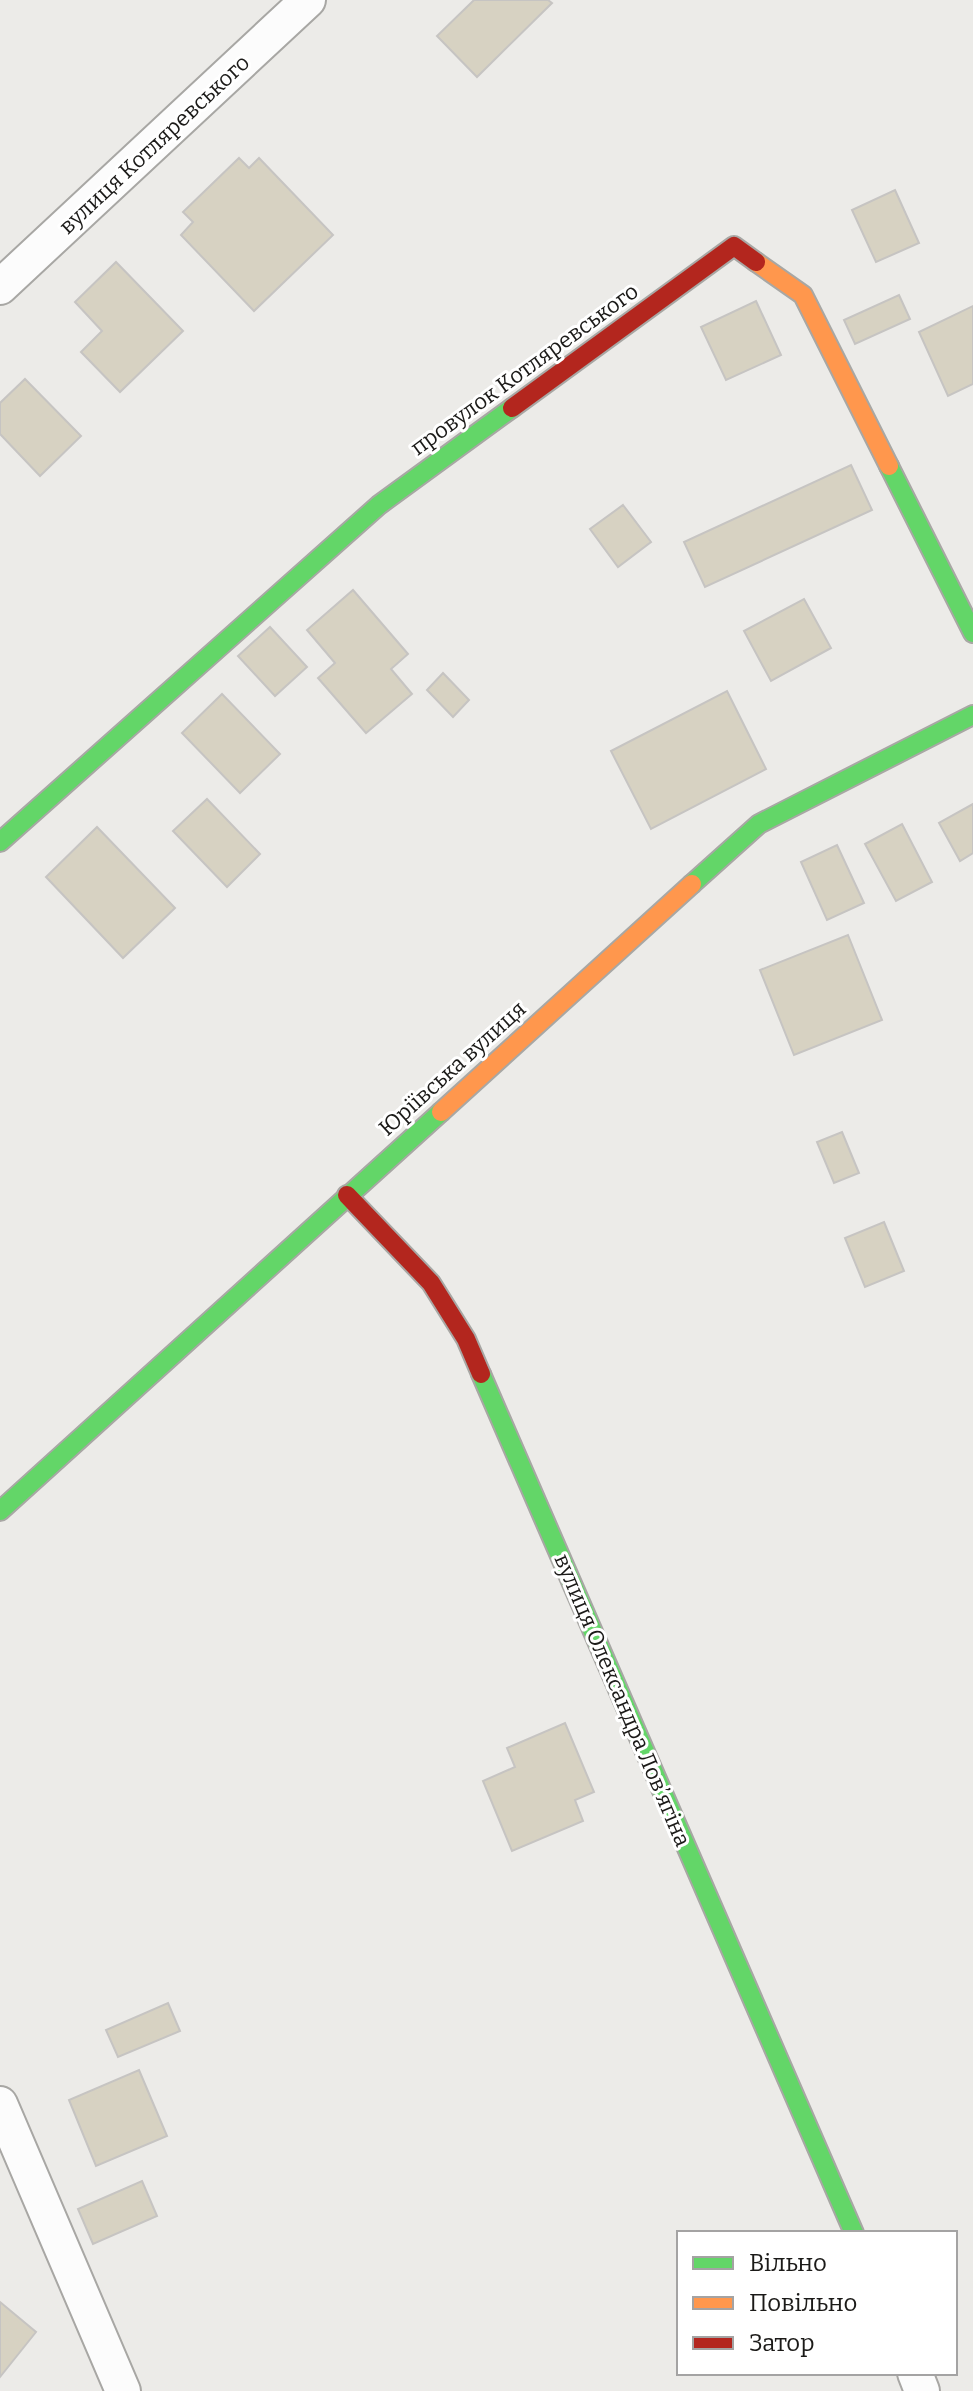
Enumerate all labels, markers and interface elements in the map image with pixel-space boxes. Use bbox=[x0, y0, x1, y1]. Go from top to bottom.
street label: вулиця Котляревського bbox=[53, 49, 255, 240]
street label: провулок Котляревського bbox=[405, 278, 644, 461]
street label: Юріївська вулиця bbox=[373, 995, 531, 1141]
street label: вулиця Олександра Ловʼягіна bbox=[549, 1550, 697, 1851]
legend bbox=[677, 2231, 957, 2375]
text: Вільно bbox=[749, 2249, 827, 2277]
text: Повільно bbox=[749, 2289, 857, 2317]
text: Затор bbox=[749, 2329, 814, 2357]

